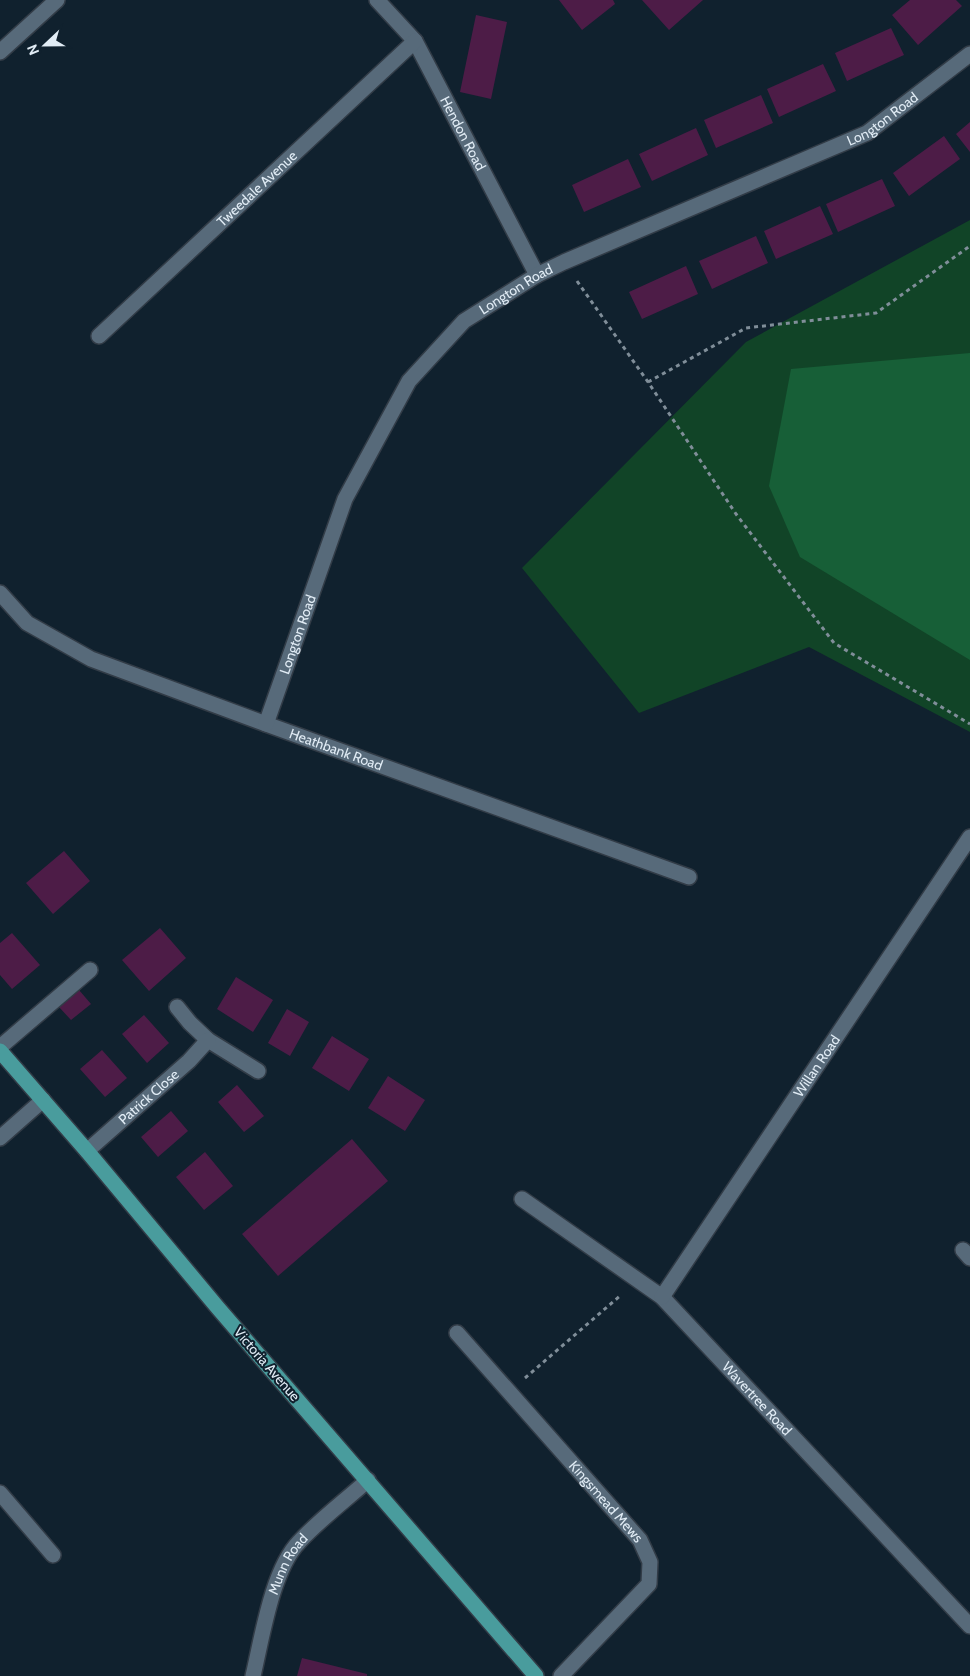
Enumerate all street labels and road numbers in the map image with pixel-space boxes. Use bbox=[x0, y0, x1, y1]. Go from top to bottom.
street label: Longton Road bbox=[844, 88, 922, 150]
street label: Hendon Road bbox=[436, 93, 490, 174]
street label: Tweedale Avenue bbox=[213, 147, 301, 230]
street label: Longton Road bbox=[476, 260, 555, 318]
street label: Longton Road bbox=[275, 592, 320, 677]
street label: Heathbank Road bbox=[287, 724, 385, 774]
street label: Willan Road bbox=[789, 1032, 844, 1100]
street label: Patrick Close bbox=[114, 1065, 183, 1128]
street label: Victoria Avenue bbox=[230, 1323, 304, 1405]
street label: Wavertree Road bbox=[718, 1358, 796, 1439]
street label: Kingsmead Mews bbox=[565, 1457, 647, 1546]
street label: Munn Road bbox=[264, 1530, 311, 1597]

